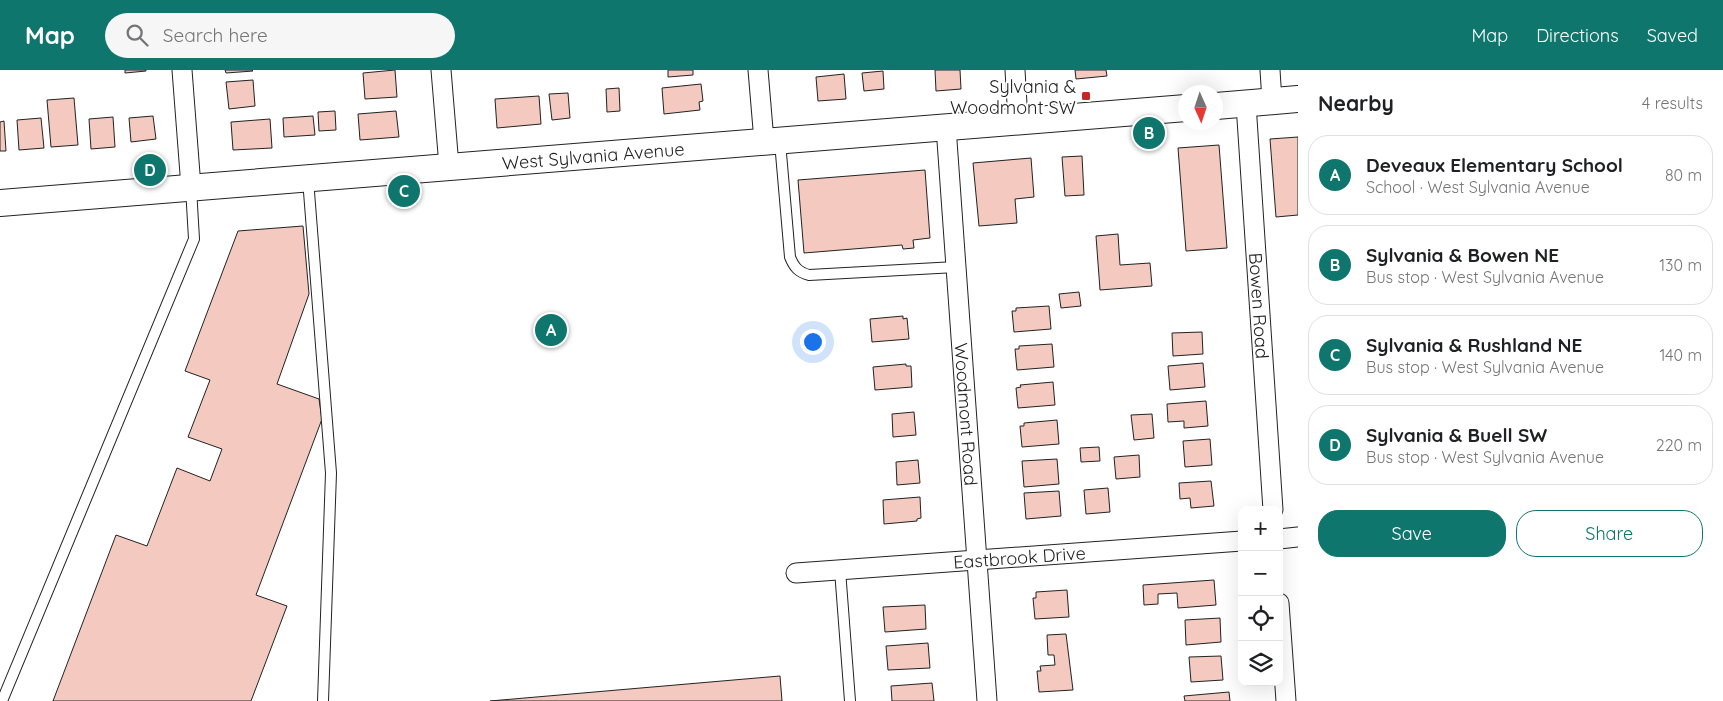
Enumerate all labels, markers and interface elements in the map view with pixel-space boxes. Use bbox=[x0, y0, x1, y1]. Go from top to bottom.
search box bbox=[105, 13, 455, 58]
text: Map bbox=[25, 20, 75, 50]
icon: search bbox=[123, 21, 151, 49]
text: Search here bbox=[163, 23, 268, 47]
text: Map bbox=[1471, 24, 1508, 47]
text: Directions bbox=[1536, 24, 1619, 47]
text: Saved bbox=[1647, 24, 1698, 47]
place label: Sylvania & Woodmont SW bbox=[950, 75, 1076, 119]
north arrow bbox=[1178, 85, 1223, 130]
marker: Sylvania & Woodmont SW bbox=[1080, 90, 1092, 102]
text: Nearby bbox=[1318, 90, 1394, 116]
text: 4 results bbox=[1642, 93, 1703, 113]
pin: B bbox=[1133, 114, 1165, 152]
street label: West Sylvania Avenue bbox=[501, 137, 685, 174]
pin: D bbox=[134, 151, 166, 189]
text: Deveaux Elementary School bbox=[1366, 153, 1623, 177]
text: A bbox=[1330, 165, 1340, 185]
text: 80 m bbox=[1665, 165, 1702, 185]
pin: C bbox=[388, 172, 420, 210]
text: School · West Sylvania Avenue bbox=[1366, 177, 1590, 197]
text: Sylvania & Bowen NE bbox=[1366, 243, 1559, 267]
street label: Bowen Road bbox=[1244, 252, 1274, 359]
text: B bbox=[1330, 255, 1340, 275]
text: 130 m bbox=[1659, 255, 1702, 275]
text: Bus stop · West Sylvania Avenue bbox=[1366, 267, 1604, 287]
pin: A bbox=[535, 311, 567, 349]
your location bbox=[800, 329, 826, 355]
text: Sylvania & Rushland NE bbox=[1366, 333, 1582, 357]
street label: Woodmont Road bbox=[950, 342, 983, 487]
text: C bbox=[1330, 345, 1340, 365]
text: 140 m bbox=[1659, 345, 1702, 365]
text: Bus stop · West Sylvania Avenue bbox=[1366, 357, 1604, 377]
text: Sylvania & Buell SW bbox=[1366, 423, 1547, 447]
text: D bbox=[1329, 435, 1341, 455]
text: 220 m bbox=[1656, 435, 1702, 455]
text: Bus stop · West Sylvania Avenue bbox=[1366, 447, 1604, 467]
map controls bbox=[1238, 506, 1283, 686]
button: + bbox=[1238, 506, 1283, 551]
button: Save bbox=[1318, 510, 1506, 557]
button: Share bbox=[1516, 510, 1703, 557]
street label: Eastbrook Drive bbox=[952, 541, 1087, 573]
button: − bbox=[1238, 551, 1283, 596]
button: locate bbox=[1238, 596, 1283, 641]
button: layers bbox=[1238, 641, 1283, 686]

